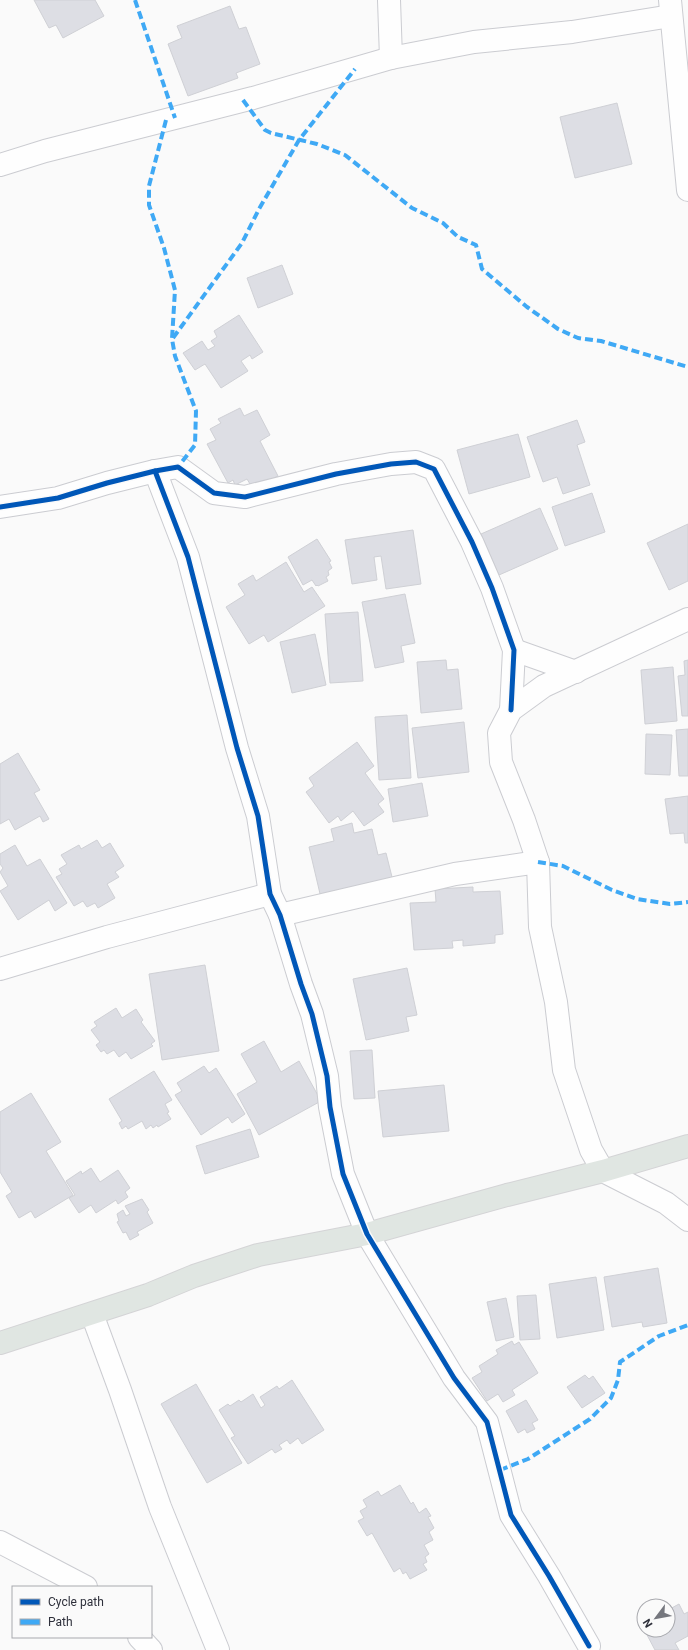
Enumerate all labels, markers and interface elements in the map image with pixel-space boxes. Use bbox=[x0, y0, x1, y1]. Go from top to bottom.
legend bbox=[12, 1586, 152, 1638]
text: Cycle path bbox=[48, 1595, 104, 1609]
north arrow bbox=[636, 1598, 676, 1638]
text: Path bbox=[48, 1615, 73, 1629]
text: N bbox=[640, 1616, 656, 1630]

